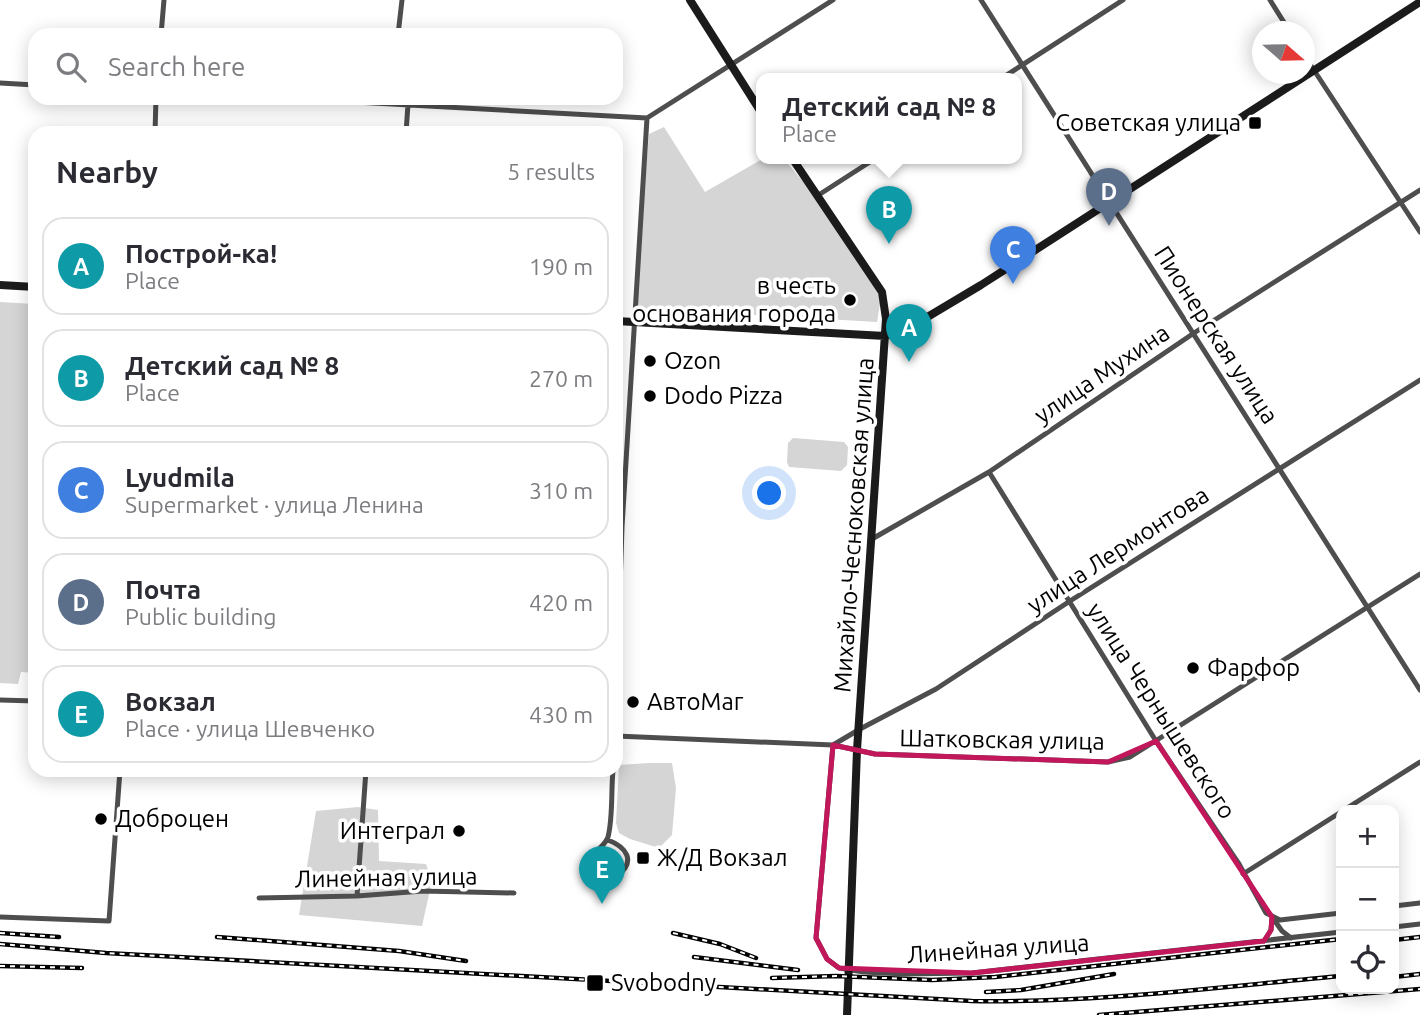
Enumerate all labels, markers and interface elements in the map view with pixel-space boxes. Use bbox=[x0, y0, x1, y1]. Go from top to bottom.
north arrow bbox=[1252, 21, 1315, 84]
search box bbox=[28, 28, 623, 105]
icon: search bbox=[52, 48, 90, 86]
text: Search here bbox=[108, 52, 245, 81]
popup bbox=[756, 73, 1022, 164]
text: Детский сад № 8 bbox=[782, 92, 996, 121]
place label: Советская улица bbox=[1055, 109, 1241, 136]
marker: Советская улица bbox=[1247, 115, 1263, 131]
text: Place bbox=[782, 121, 837, 146]
text: Nearby bbox=[56, 155, 158, 189]
text: 5 results bbox=[507, 159, 595, 184]
pin: D bbox=[1086, 168, 1132, 226]
pin: B bbox=[866, 186, 912, 244]
pin: C bbox=[990, 226, 1036, 284]
text: Построй-ка! bbox=[125, 239, 277, 268]
street label: Пионерская улица bbox=[1149, 241, 1284, 428]
text: A bbox=[73, 254, 89, 279]
text: 190 m bbox=[529, 254, 593, 279]
text: Place bbox=[125, 268, 180, 293]
place label: в честь основания города bbox=[632, 272, 836, 327]
marker: в честь основания города bbox=[842, 292, 858, 308]
pin: A bbox=[886, 304, 932, 362]
street label: улица Мухина bbox=[1029, 319, 1174, 429]
place label: Ozon bbox=[664, 347, 721, 374]
text: Детский сад № 8 bbox=[125, 351, 339, 380]
marker: Ozon bbox=[642, 353, 658, 369]
street label: Михайло-Чесноковская улица bbox=[828, 357, 879, 693]
text: B bbox=[73, 366, 89, 391]
text: 270 m bbox=[529, 366, 593, 391]
text: Place bbox=[125, 380, 180, 405]
place label: Dodo Pizza bbox=[664, 382, 783, 409]
marker: Dodo Pizza bbox=[642, 388, 658, 404]
text: Lyudmila bbox=[125, 463, 235, 492]
your location bbox=[752, 476, 786, 510]
text: C bbox=[74, 478, 88, 503]
text: 310 m bbox=[529, 478, 593, 503]
street label: улица Лермонтова bbox=[1022, 481, 1214, 618]
text: Supermarket · улица Ленина bbox=[125, 492, 424, 517]
text: Почта bbox=[125, 575, 201, 604]
text: D bbox=[73, 590, 89, 615]
text: 420 m bbox=[529, 590, 593, 615]
street label: улица Чернышевского bbox=[1081, 598, 1241, 824]
text: Public building bbox=[125, 604, 277, 629]
place label: Фарфор bbox=[1207, 654, 1300, 681]
marker: Фарфор bbox=[1185, 660, 1201, 676]
text: Вокзал bbox=[125, 687, 216, 716]
place label: АвтоМаг bbox=[647, 688, 744, 715]
marker: АвтоМаг bbox=[625, 694, 641, 710]
text: E bbox=[74, 702, 88, 727]
text: 430 m bbox=[529, 702, 593, 727]
text: Place · улица Шевченко bbox=[125, 716, 375, 741]
street label: Шатковская улица bbox=[899, 724, 1105, 755]
place label: Доброцен bbox=[115, 805, 229, 832]
map controls bbox=[1336, 805, 1399, 994]
button: + bbox=[1336, 805, 1399, 868]
marker: Доброцен bbox=[93, 811, 109, 827]
place label: Интеграл bbox=[340, 817, 445, 844]
marker: Интеграл bbox=[451, 823, 467, 839]
place label: Ж/Д Вокзал bbox=[657, 844, 788, 871]
pin: E bbox=[579, 846, 625, 904]
marker: Ж/Д Вокзал bbox=[635, 850, 651, 866]
street label: Линейная улица bbox=[294, 862, 478, 893]
button: − bbox=[1336, 868, 1399, 931]
street label: Линейная улица bbox=[906, 929, 1090, 968]
button: locate bbox=[1336, 931, 1399, 994]
place label: Svobodny bbox=[611, 969, 717, 996]
marker: Svobodny bbox=[585, 973, 605, 993]

